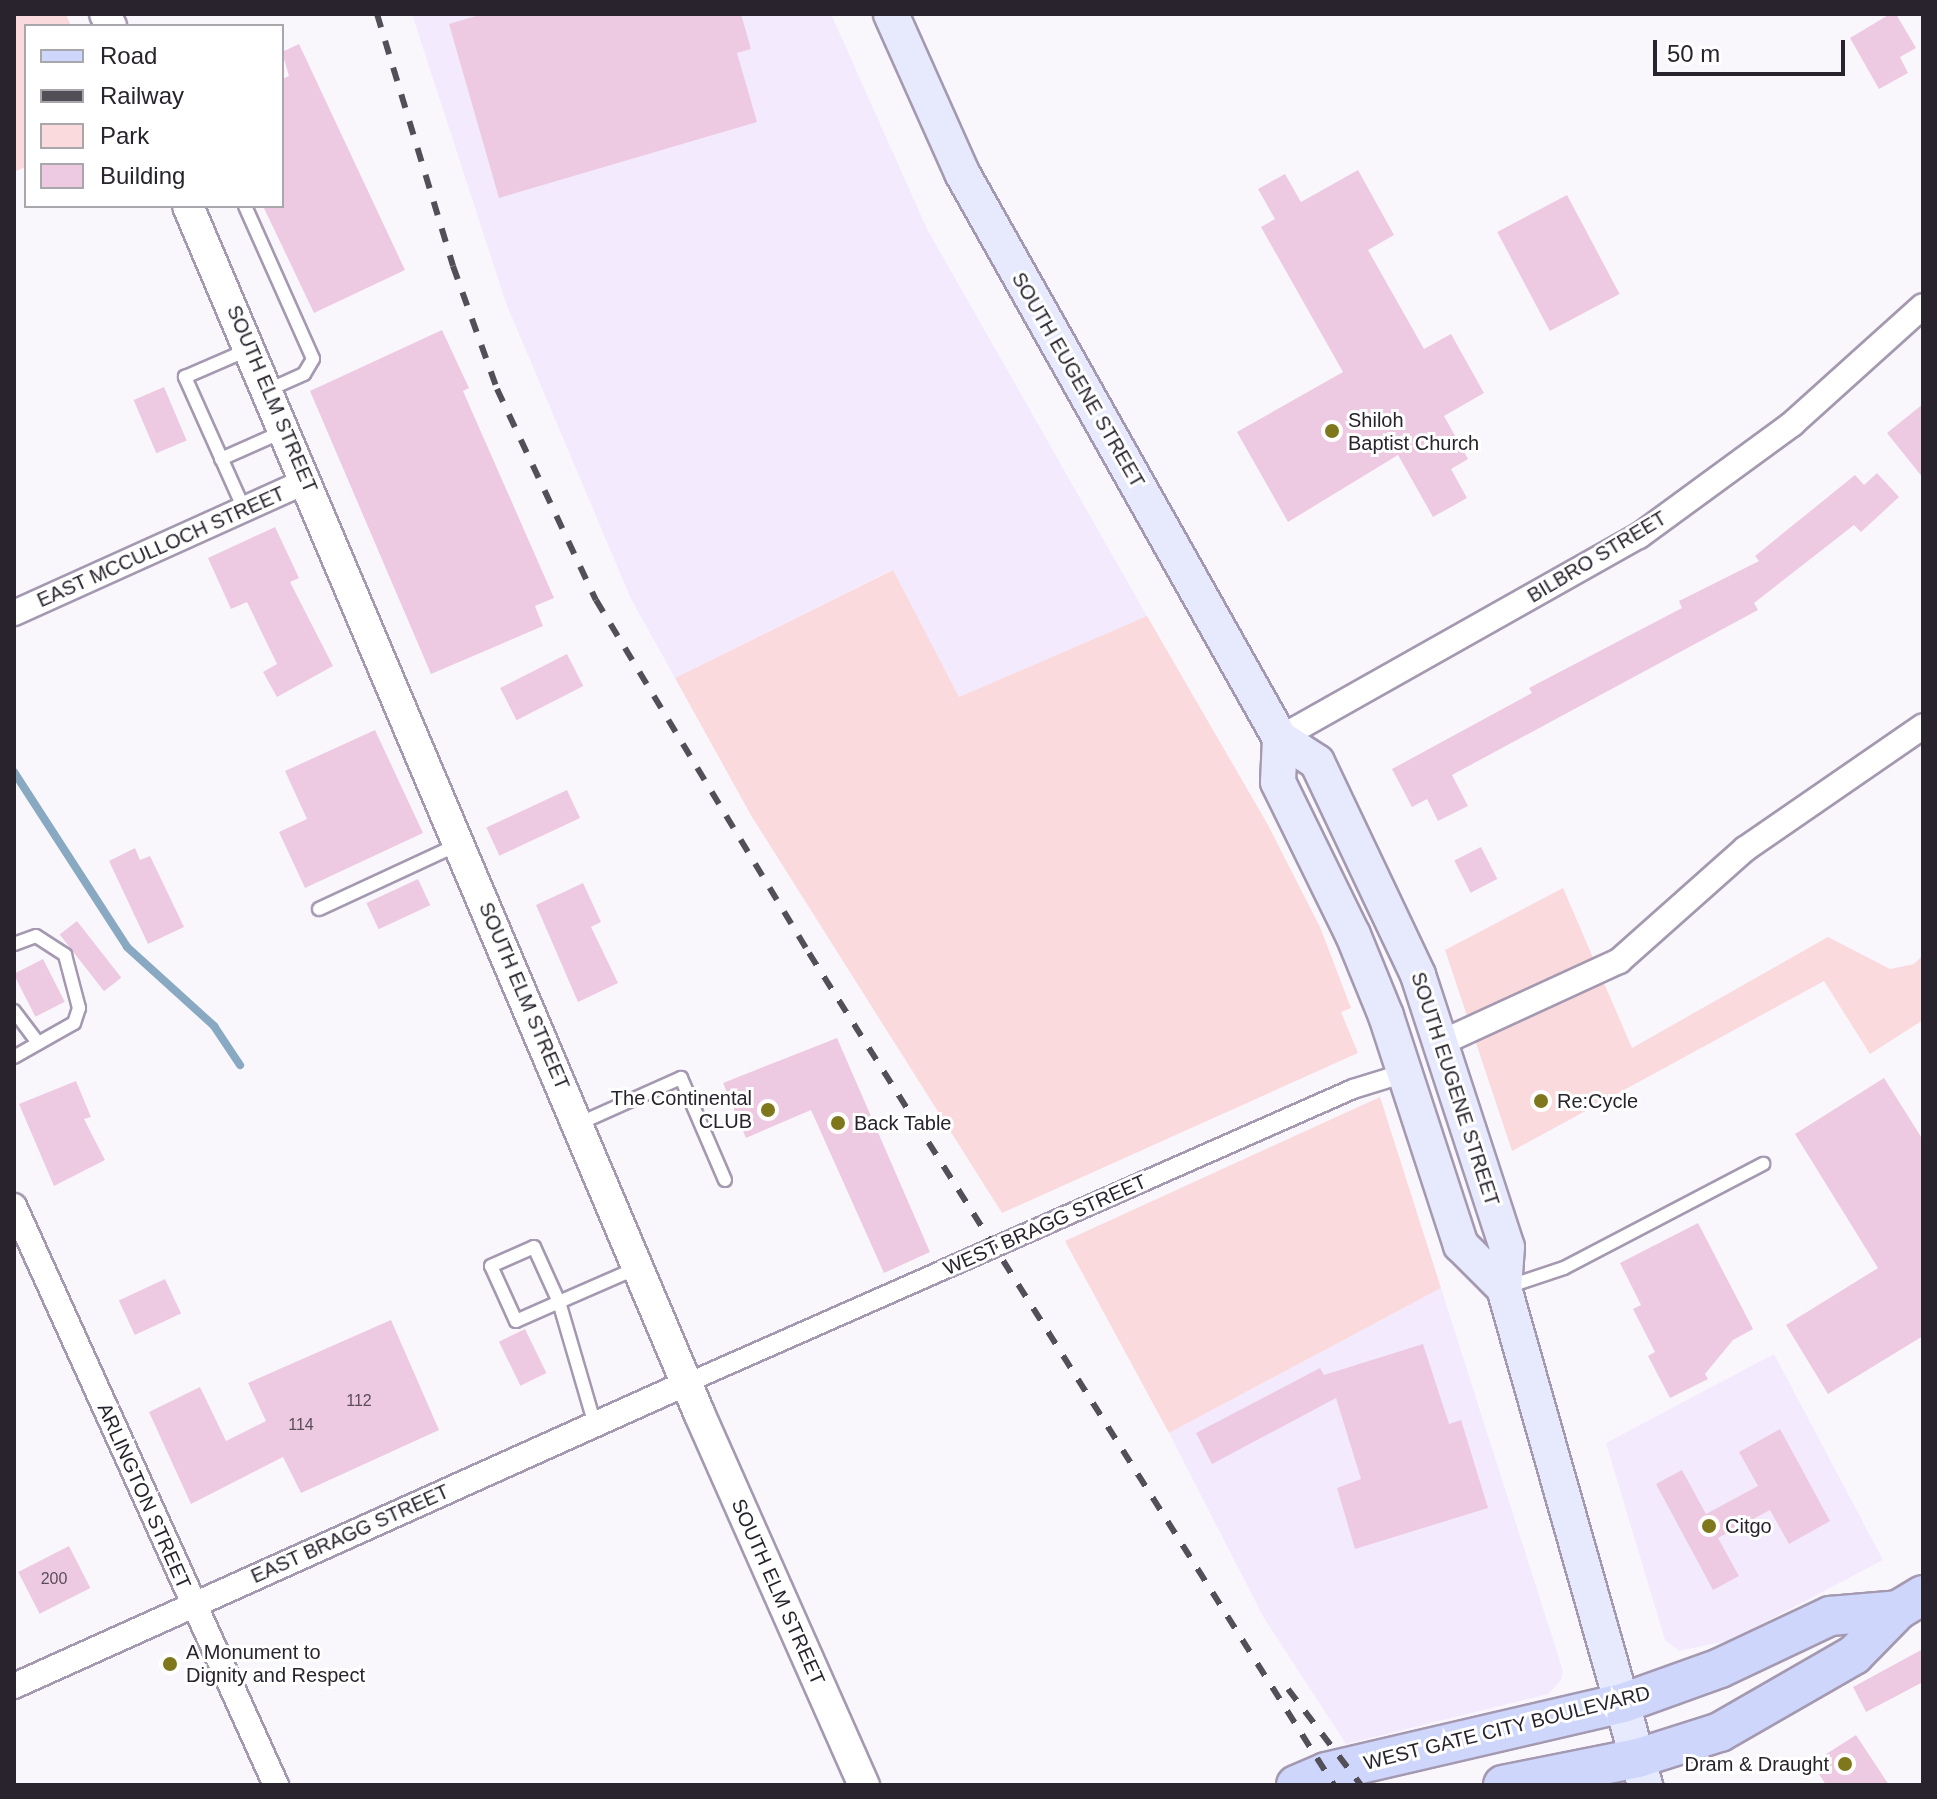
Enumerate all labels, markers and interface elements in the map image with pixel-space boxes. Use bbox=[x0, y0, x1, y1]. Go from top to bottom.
legend bbox=[24, 24, 284, 208]
scale bar bbox=[1657, 24, 1849, 74]
text: 50 m bbox=[1667, 40, 1720, 67]
text: Road bbox=[100, 42, 157, 69]
text: Railway bbox=[100, 82, 184, 109]
text: Park bbox=[100, 122, 149, 149]
text: Building bbox=[100, 162, 185, 189]
street label: SOUTH EUGENE STREET bbox=[1006, 268, 1150, 492]
street label: SOUTH ELM STREET bbox=[222, 302, 322, 496]
place label: Shiloh Baptist Church bbox=[1348, 408, 1479, 455]
marker: Shiloh Baptist Church bbox=[1323, 422, 1341, 440]
street label: EAST MCCULLOCH STREET bbox=[33, 481, 289, 613]
street label: BILBRO STREET bbox=[1523, 506, 1671, 608]
street label: SOUTH ELM STREET bbox=[474, 899, 574, 1093]
street label: SOUTH EUGENE STREET bbox=[1406, 969, 1504, 1209]
place label: The Continental CLUB bbox=[611, 1086, 752, 1133]
place label: Re:Cycle bbox=[1557, 1089, 1638, 1113]
marker: Re:Cycle bbox=[1532, 1092, 1550, 1110]
marker: The Continental CLUB bbox=[759, 1101, 777, 1119]
place label: Back Table bbox=[854, 1111, 952, 1135]
marker: Back Table bbox=[829, 1114, 847, 1132]
street label: WEST BRAGG STREET bbox=[940, 1169, 1150, 1281]
house number: 112 bbox=[346, 1391, 372, 1411]
street label: ARLINGTON STREET bbox=[92, 1399, 196, 1593]
house number: 114 bbox=[288, 1415, 314, 1435]
street label: EAST BRAGG STREET bbox=[247, 1479, 453, 1589]
street label: SOUTH ELM STREET bbox=[726, 1495, 830, 1689]
place label: Citgo bbox=[1725, 1514, 1772, 1538]
marker: Citgo bbox=[1700, 1517, 1718, 1535]
house number: 200 bbox=[41, 1569, 67, 1589]
place label: A Monument to Dignity and Respect bbox=[186, 1640, 365, 1687]
marker: A Monument to Dignity and Respect bbox=[161, 1655, 179, 1673]
street label: WEST GATE CITY BOULEVARD bbox=[1361, 1681, 1653, 1775]
place label: Dram & Draught bbox=[1685, 1752, 1829, 1776]
marker: Dram & Draught bbox=[1836, 1755, 1854, 1773]

